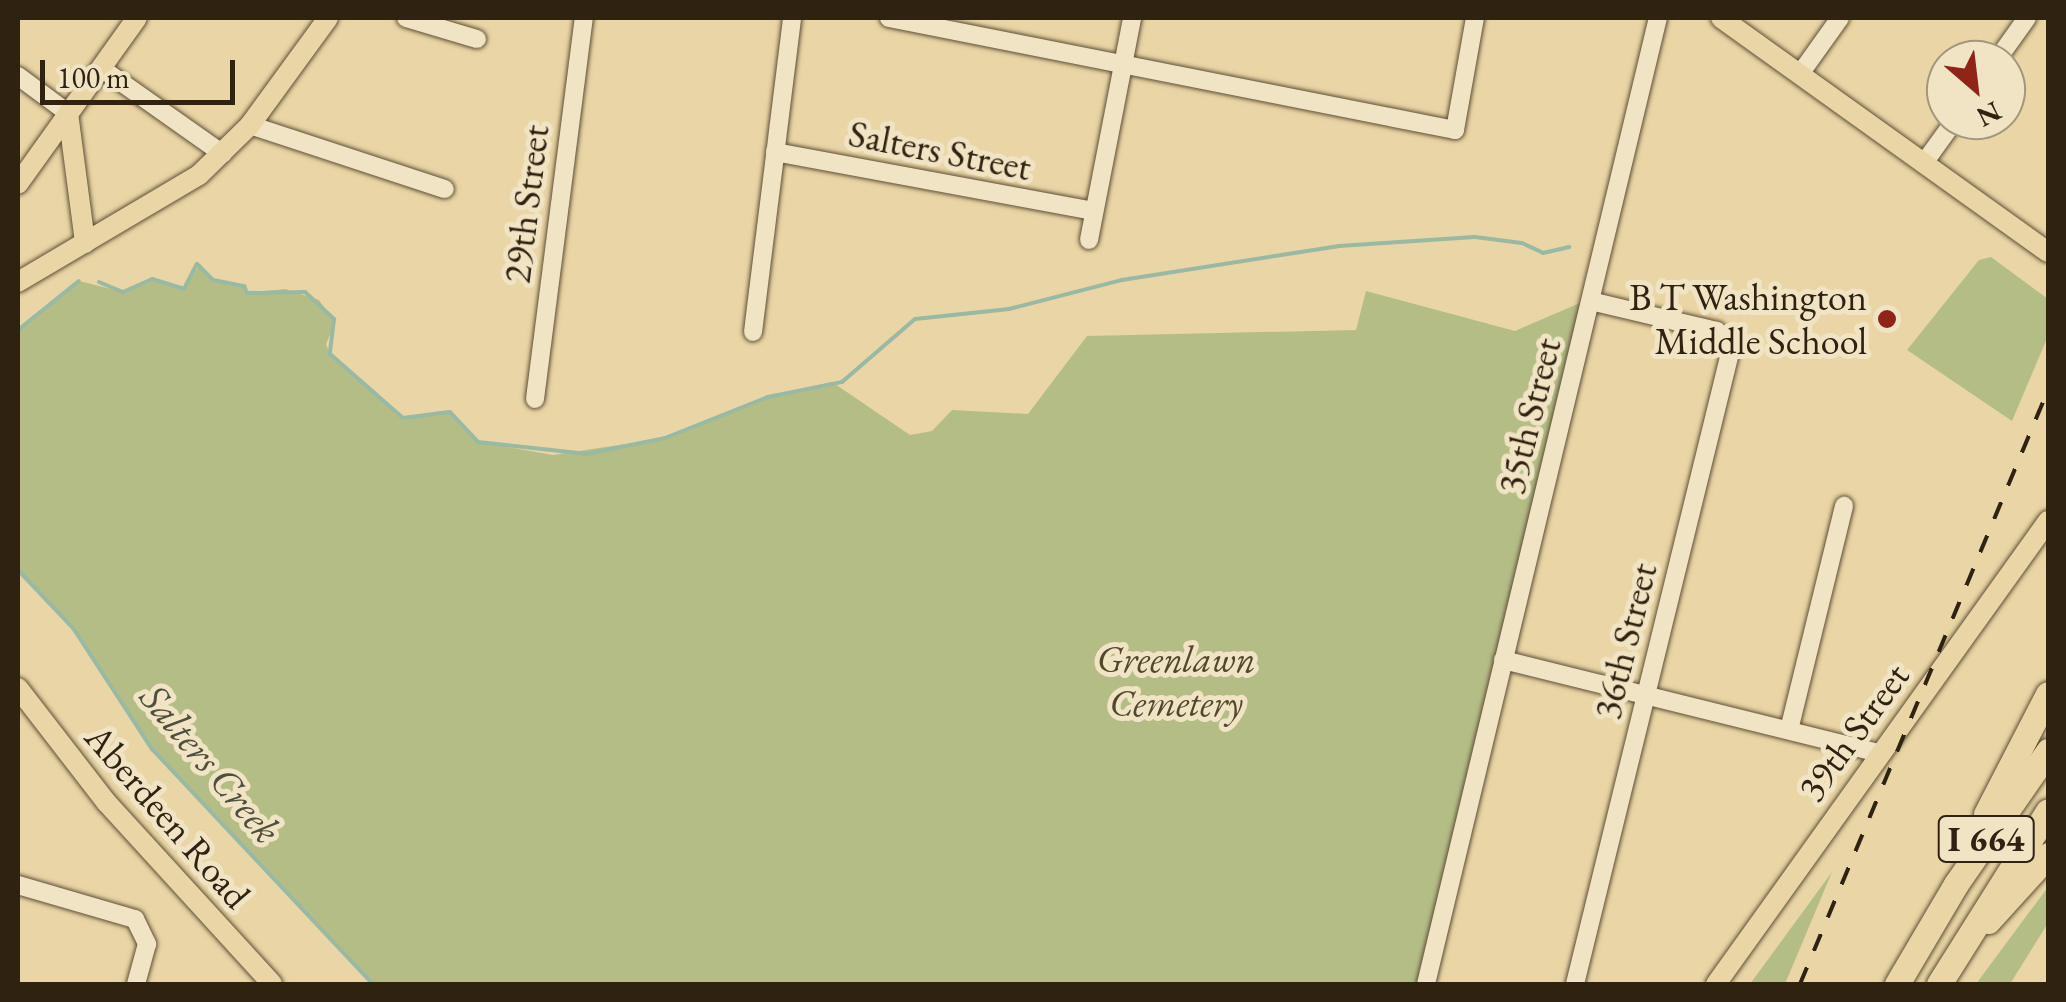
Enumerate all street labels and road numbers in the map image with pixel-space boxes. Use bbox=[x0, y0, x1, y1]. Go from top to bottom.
street label: Salters Street bbox=[845, 110, 1035, 190]
street label: 29th Street bbox=[494, 122, 558, 286]
street label: 35th Street bbox=[1488, 333, 1570, 499]
street label: 36th Street bbox=[1584, 558, 1666, 724]
street label: 39th Street bbox=[1788, 654, 1918, 810]
street label: Aberdeen Road bbox=[76, 715, 260, 917]
road number: I 664 bbox=[1936, 809, 2036, 869]

